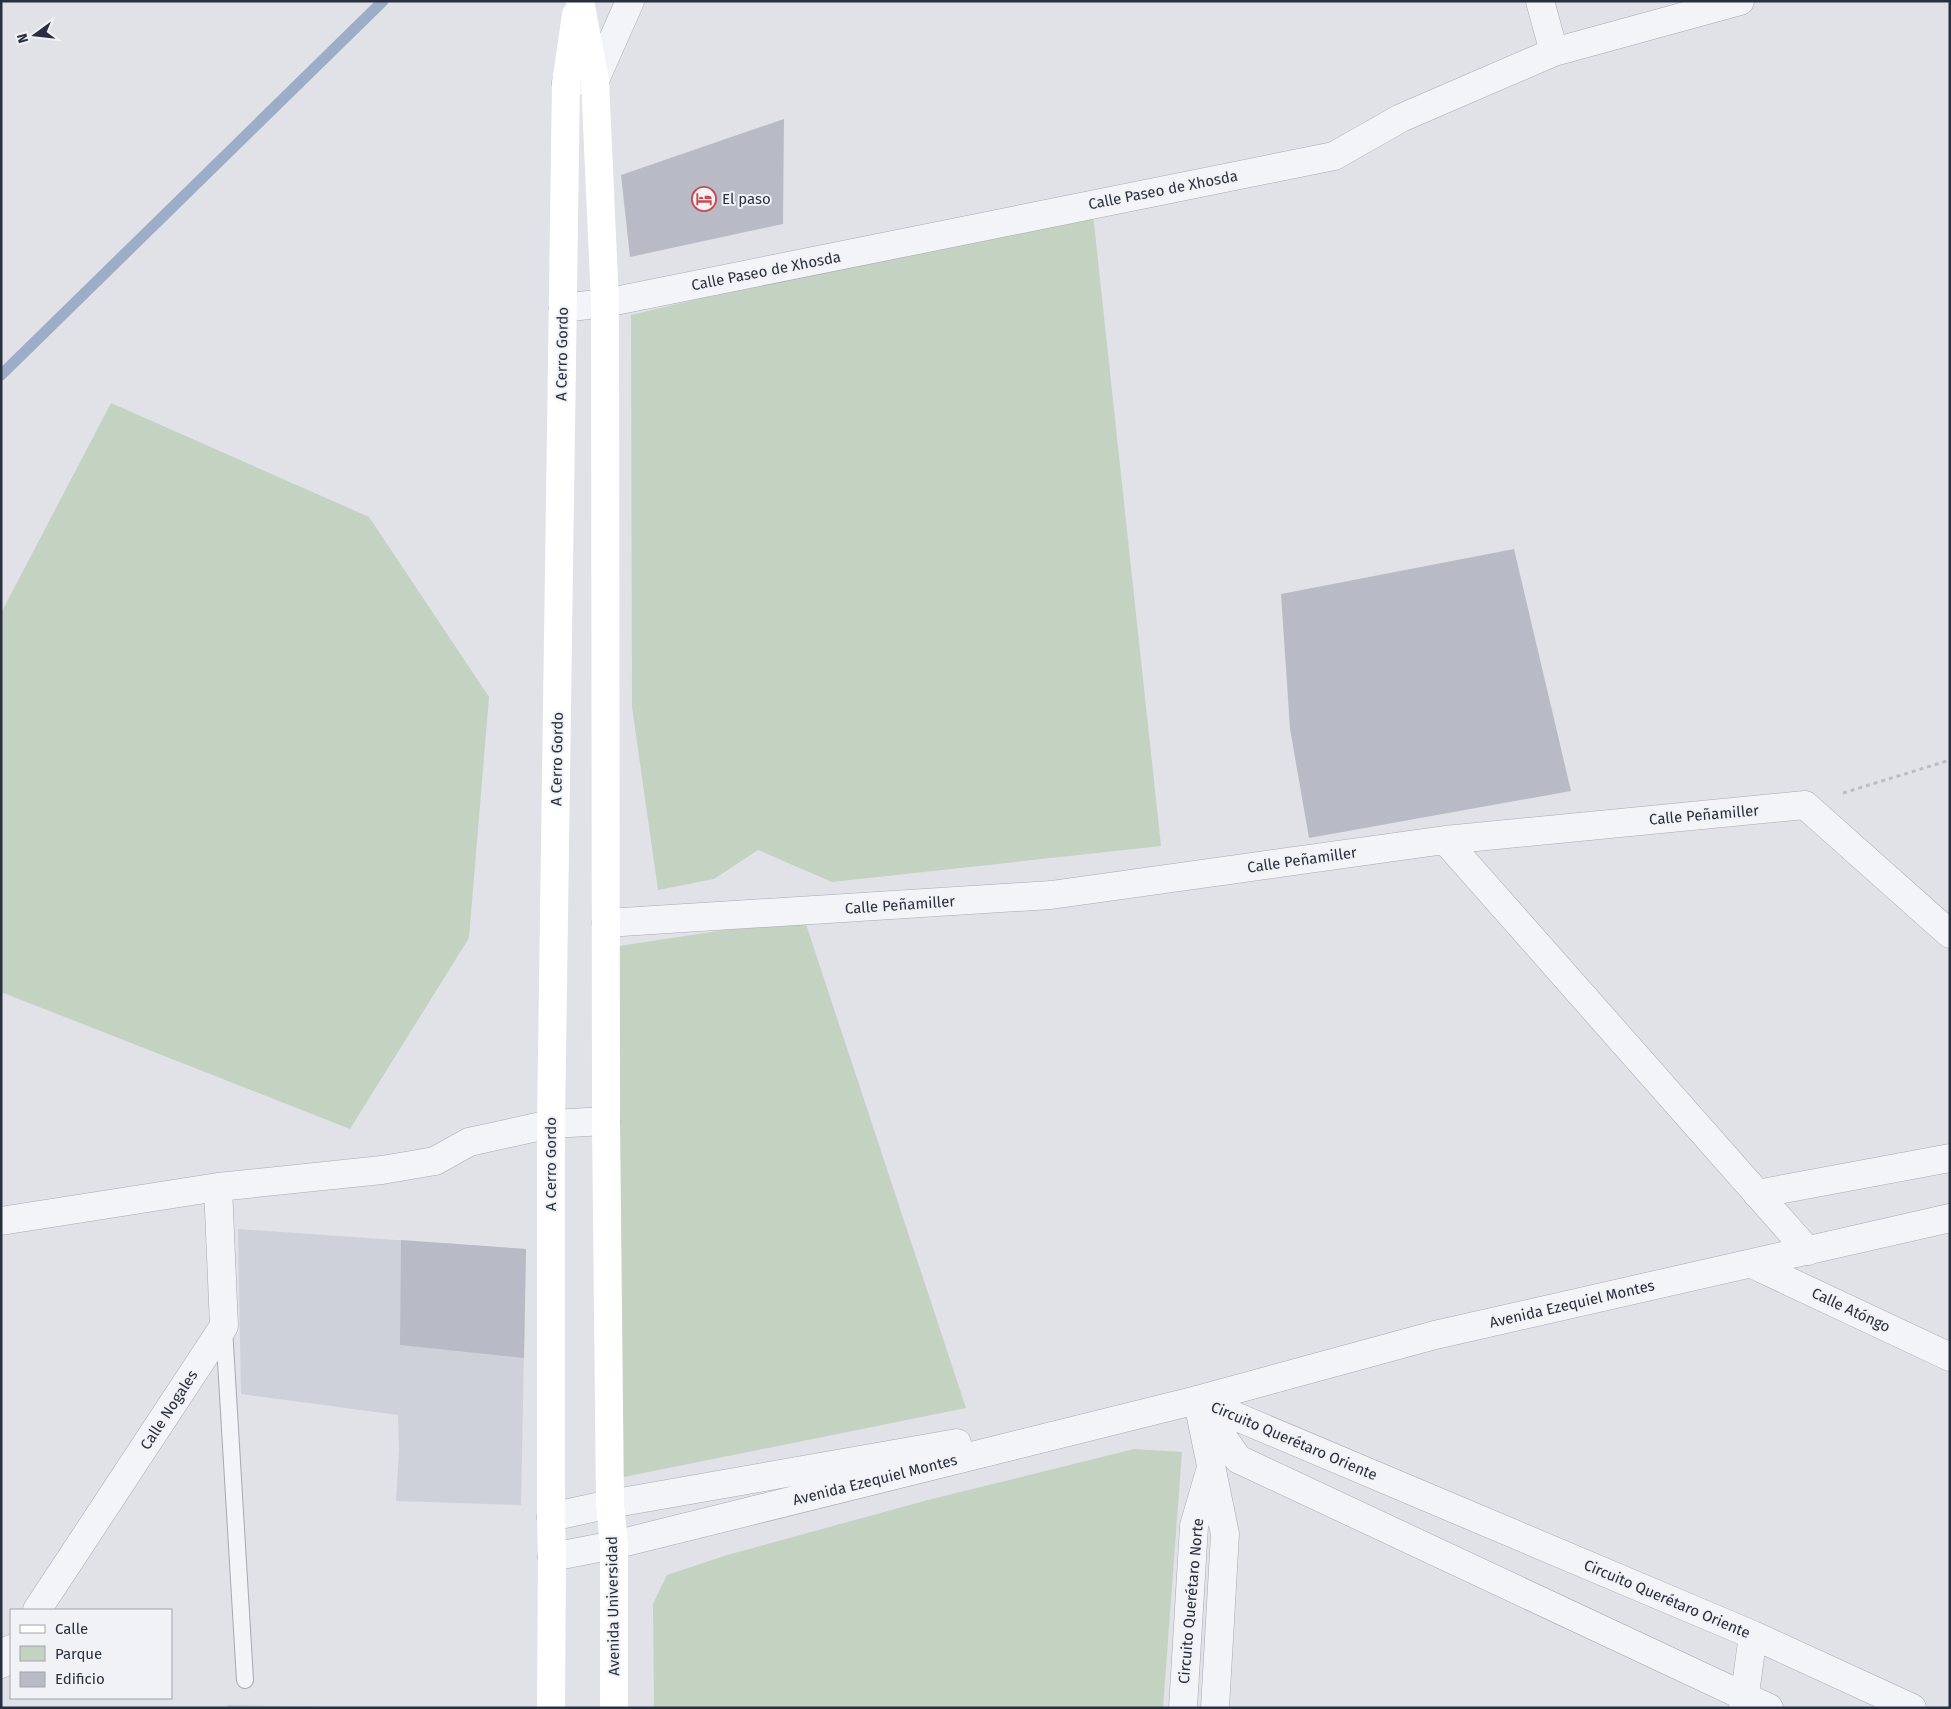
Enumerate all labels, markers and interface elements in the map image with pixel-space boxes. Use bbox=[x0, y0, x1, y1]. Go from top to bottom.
north arrow bbox=[10, 10, 60, 60]
text: N bbox=[14, 32, 32, 45]
street label: Calle Paseo de Xhosda bbox=[1087, 167, 1239, 213]
hotel icon: El paso bbox=[691, 186, 717, 212]
place label: El paso bbox=[722, 190, 771, 208]
street label: Calle Paseo de Xhosda bbox=[690, 248, 842, 294]
street label: A Cerro Gordo bbox=[552, 307, 572, 401]
street label: A Cerro Gordo bbox=[547, 712, 567, 806]
street label: Calle Peñamiller bbox=[1648, 801, 1760, 829]
street label: Calle Peñamiller bbox=[1246, 843, 1358, 877]
street label: Calle Peñamiller bbox=[844, 892, 956, 918]
street label: A Cerro Gordo bbox=[542, 1117, 560, 1211]
street label: Avenida Ezequiel Montes bbox=[1488, 1276, 1656, 1332]
street label: Calle Atóngo bbox=[1809, 1284, 1893, 1336]
street label: Calle Nogales bbox=[137, 1367, 201, 1453]
street label: Circuito Querétaro Oriente bbox=[1208, 1398, 1380, 1484]
street label: Avenida Ezequiel Montes bbox=[791, 1451, 959, 1509]
street label: Circuito Querétaro Norte bbox=[1175, 1517, 1207, 1685]
street label: Avenida Universidad bbox=[603, 1536, 623, 1676]
street label: Circuito Querétaro Oriente bbox=[1581, 1556, 1753, 1642]
legend bbox=[10, 1609, 172, 1699]
text: Calle bbox=[55, 1620, 88, 1638]
text: Parque bbox=[55, 1645, 102, 1663]
text: Edificio bbox=[55, 1670, 105, 1688]

